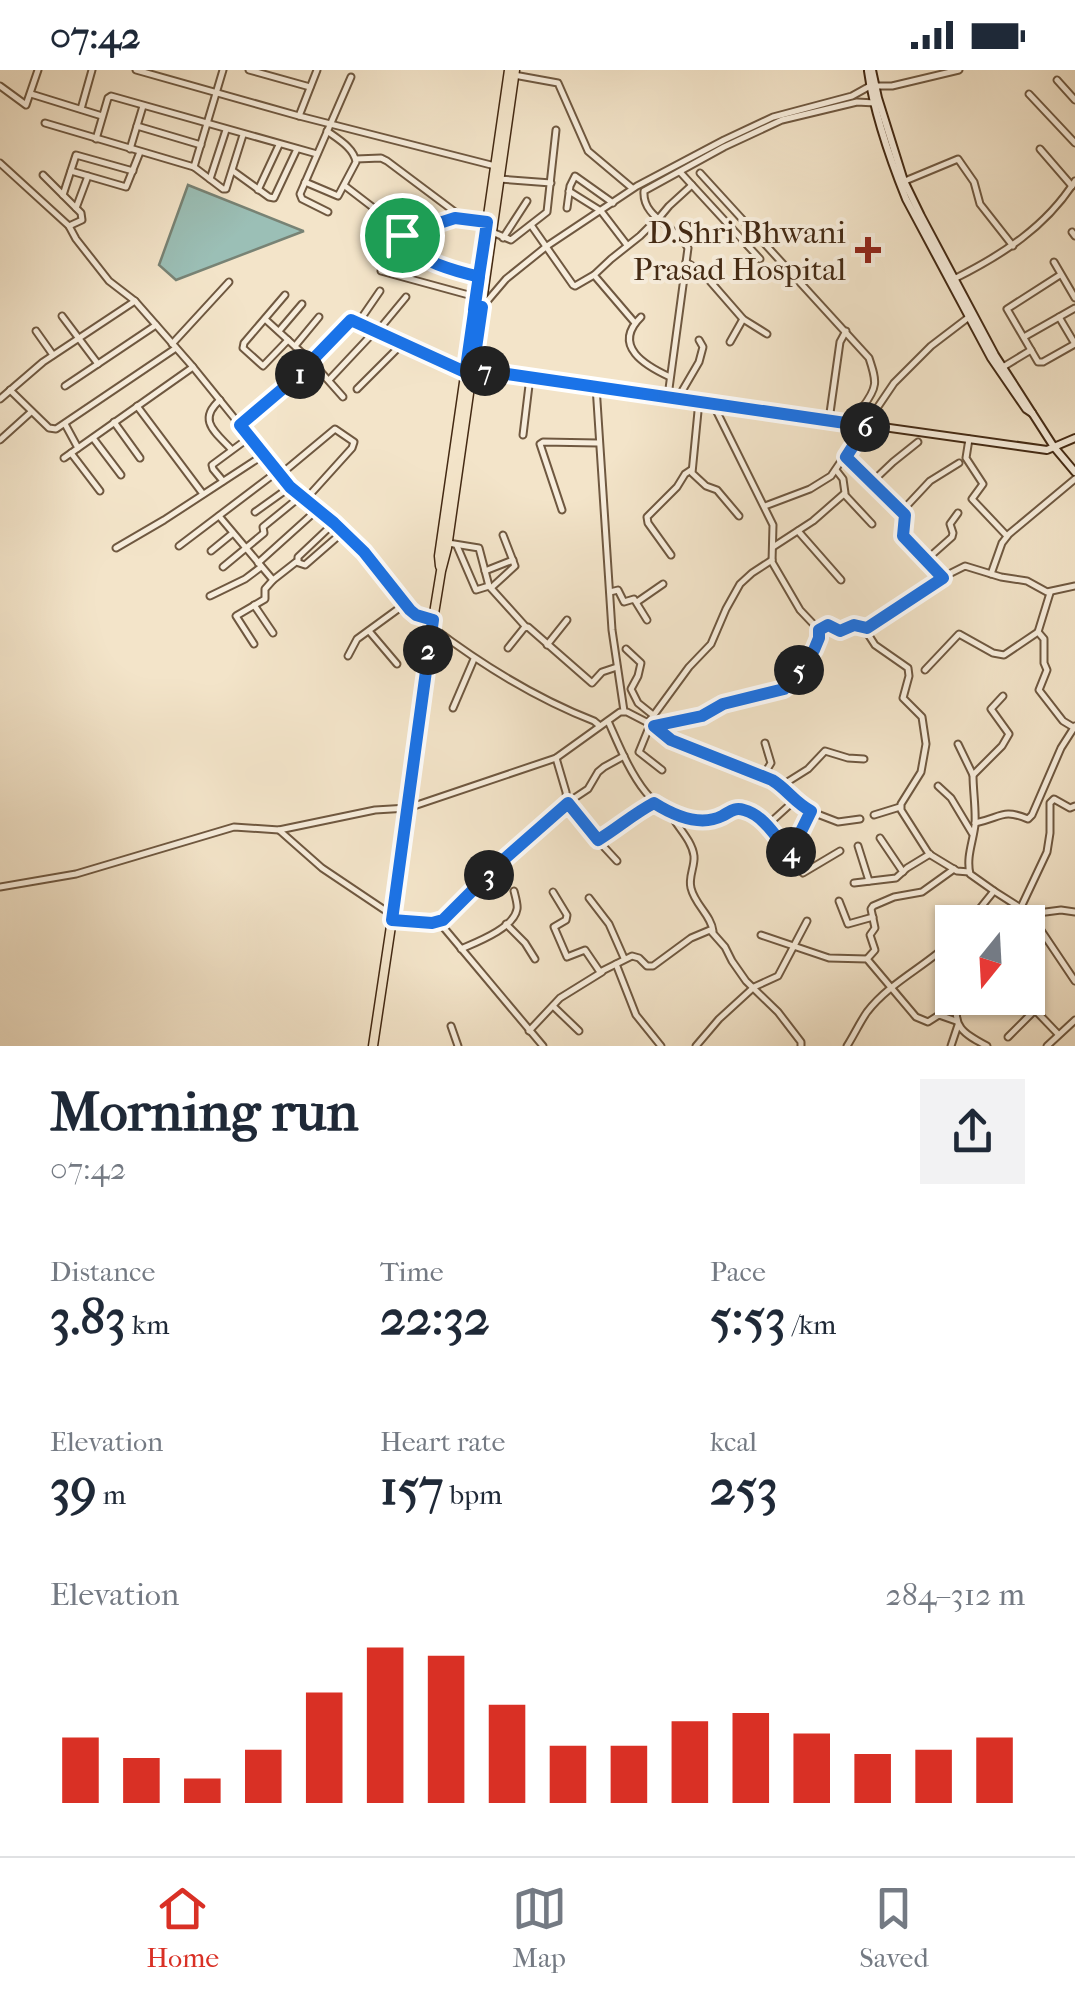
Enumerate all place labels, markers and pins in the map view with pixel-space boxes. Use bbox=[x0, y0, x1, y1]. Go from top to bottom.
pin bbox=[360, 193, 445, 278]
place label: D.Shri Bhwani Prasad Hospital bbox=[633, 214, 847, 288]
marker: D.Shri Bhwani Prasad Hospital bbox=[855, 237, 881, 263]
pin: 7 bbox=[460, 346, 510, 396]
pin: 1 bbox=[275, 349, 325, 399]
pin: 6 bbox=[840, 402, 890, 452]
pin: 2 bbox=[403, 625, 453, 675]
pin: 5 bbox=[774, 645, 824, 695]
pin: 4 bbox=[766, 827, 816, 877]
pin: 3 bbox=[464, 850, 514, 900]

